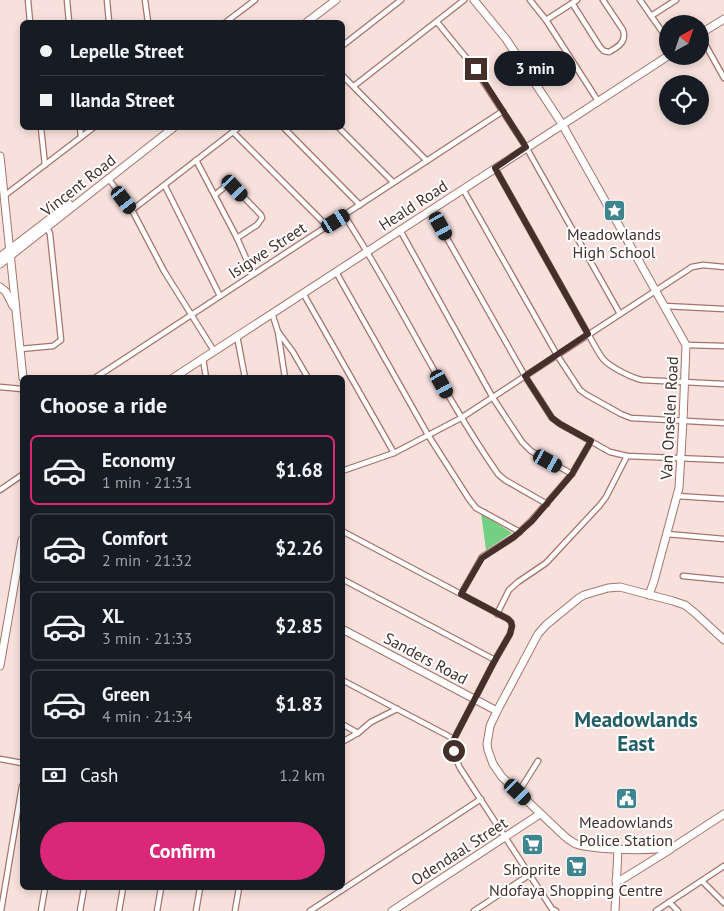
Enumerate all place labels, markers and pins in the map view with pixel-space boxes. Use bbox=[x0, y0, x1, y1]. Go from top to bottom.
place icon: Meadowlands High School bbox=[602, 198, 626, 222]
place label: Meadowlands High School bbox=[567, 224, 661, 262]
public building icon: Meadowlands Police Station bbox=[614, 786, 638, 810]
place label: Meadowlands Police Station bbox=[579, 812, 673, 850]
supermarket icon: Shoprite bbox=[520, 833, 544, 857]
supermarket icon: Ndofaya Shopping Centre bbox=[564, 854, 588, 878]
place label: Shoprite bbox=[503, 859, 561, 879]
place label: Ndofaya Shopping Centre bbox=[489, 880, 663, 900]

